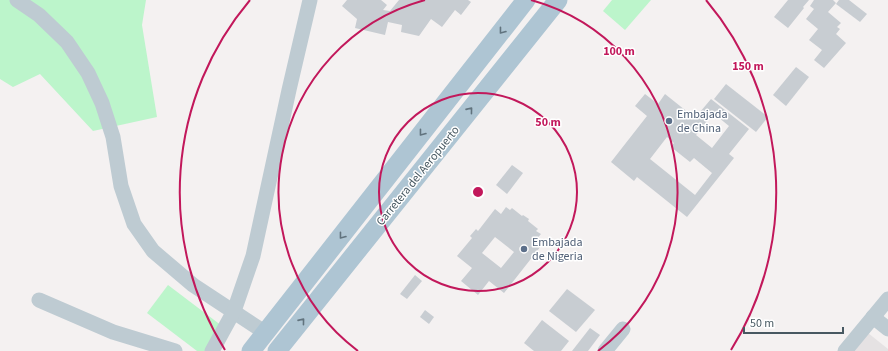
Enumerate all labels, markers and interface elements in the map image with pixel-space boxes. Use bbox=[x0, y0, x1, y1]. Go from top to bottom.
one-way arrow bbox=[500, 26, 507, 33]
text: 100 m bbox=[603, 43, 635, 60]
text: 150 m bbox=[732, 58, 764, 75]
place label: Embajada de China bbox=[677, 106, 728, 137]
one-way arrow bbox=[466, 107, 473, 114]
text: 50 m bbox=[535, 114, 561, 131]
marker: Embajada de China bbox=[664, 116, 674, 126]
street label: Carretera del Aeropuerto bbox=[372, 123, 464, 229]
one-way arrow bbox=[420, 129, 427, 136]
centre of rings bbox=[471, 185, 485, 199]
one-way arrow bbox=[340, 231, 347, 238]
place label: Embajada de Nigeria bbox=[532, 234, 583, 265]
marker: Embajada de Nigeria bbox=[519, 244, 529, 254]
scale bar bbox=[744, 309, 843, 335]
text: 50 m bbox=[750, 315, 774, 332]
one-way arrow bbox=[297, 318, 304, 325]

